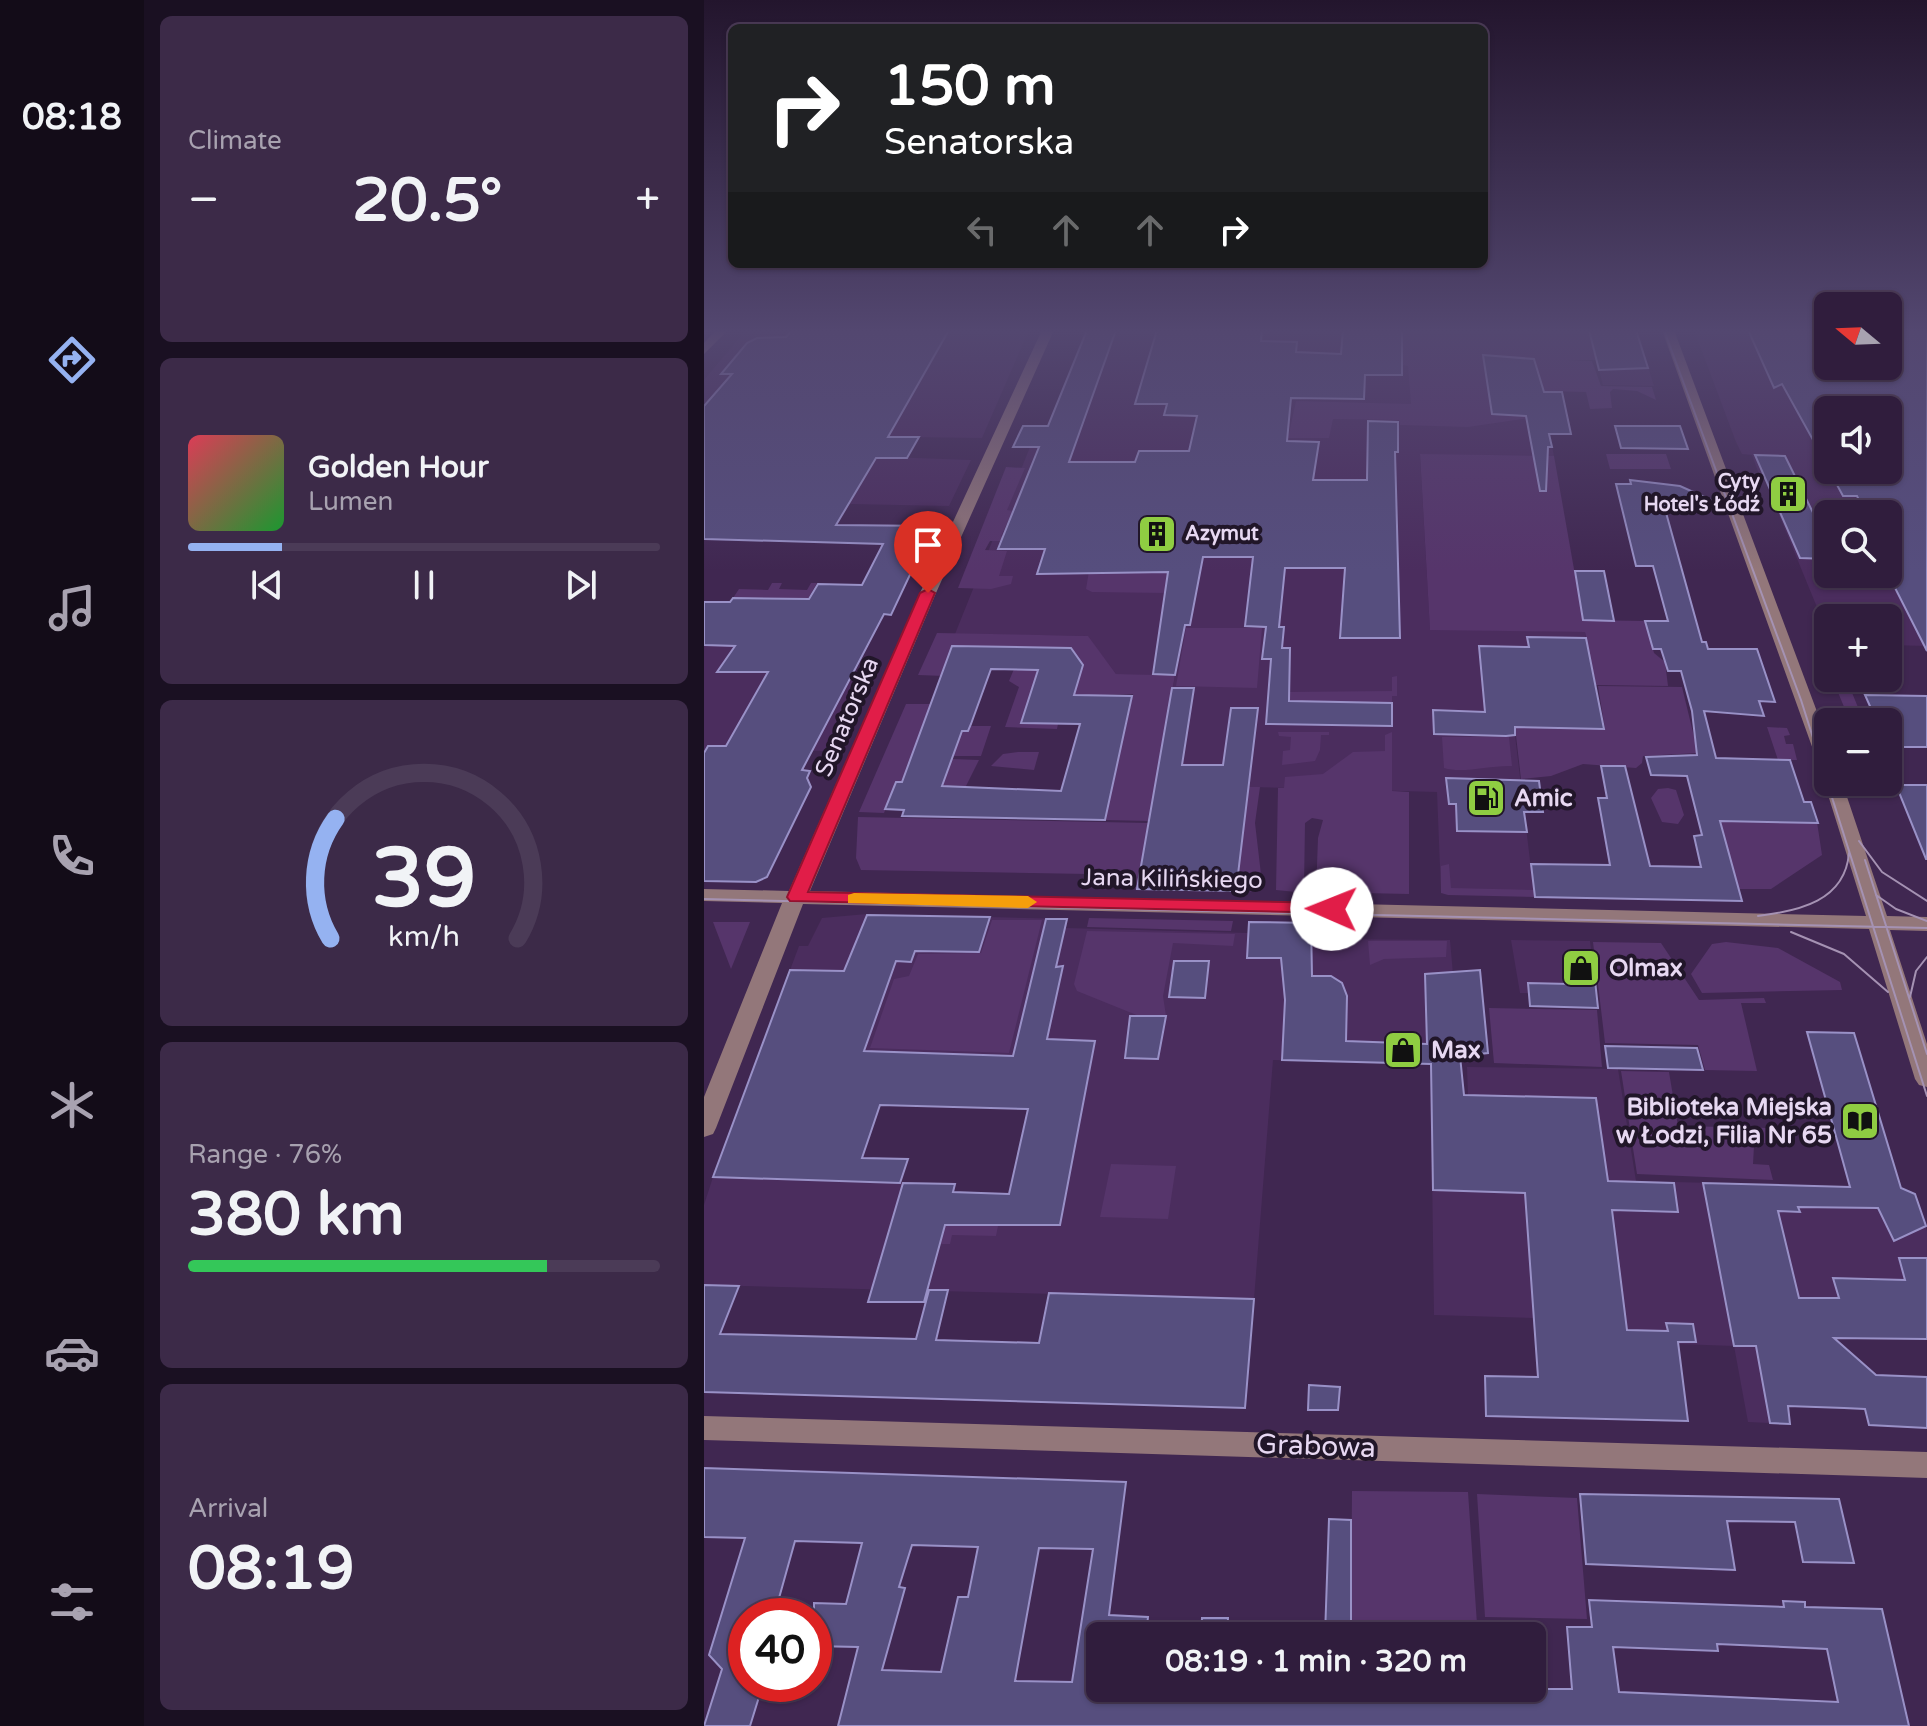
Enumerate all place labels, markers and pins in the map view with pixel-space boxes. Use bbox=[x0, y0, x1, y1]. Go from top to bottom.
place label: Cyty Hotel's Łódź bbox=[1644, 470, 1760, 517]
building icon: Cyty Hotel's Łódź bbox=[1767, 473, 1809, 515]
pin bbox=[894, 511, 962, 593]
building icon: Azymut bbox=[1136, 513, 1178, 555]
place label: Azymut bbox=[1185, 522, 1259, 546]
fuel station icon: Amic bbox=[1465, 777, 1507, 819]
place label: Amic bbox=[1514, 784, 1573, 813]
shop icon: Olmax bbox=[1560, 947, 1602, 989]
place label: Olmax bbox=[1609, 954, 1683, 983]
shop icon: Max bbox=[1382, 1029, 1424, 1071]
place label: Max bbox=[1431, 1036, 1481, 1065]
place label: Biblioteka Miejska w Łodzi, Filia Nr 65 bbox=[1616, 1093, 1832, 1150]
library icon: Biblioteka Miejska w Łodzi, Filia Nr 65 bbox=[1839, 1100, 1881, 1142]

